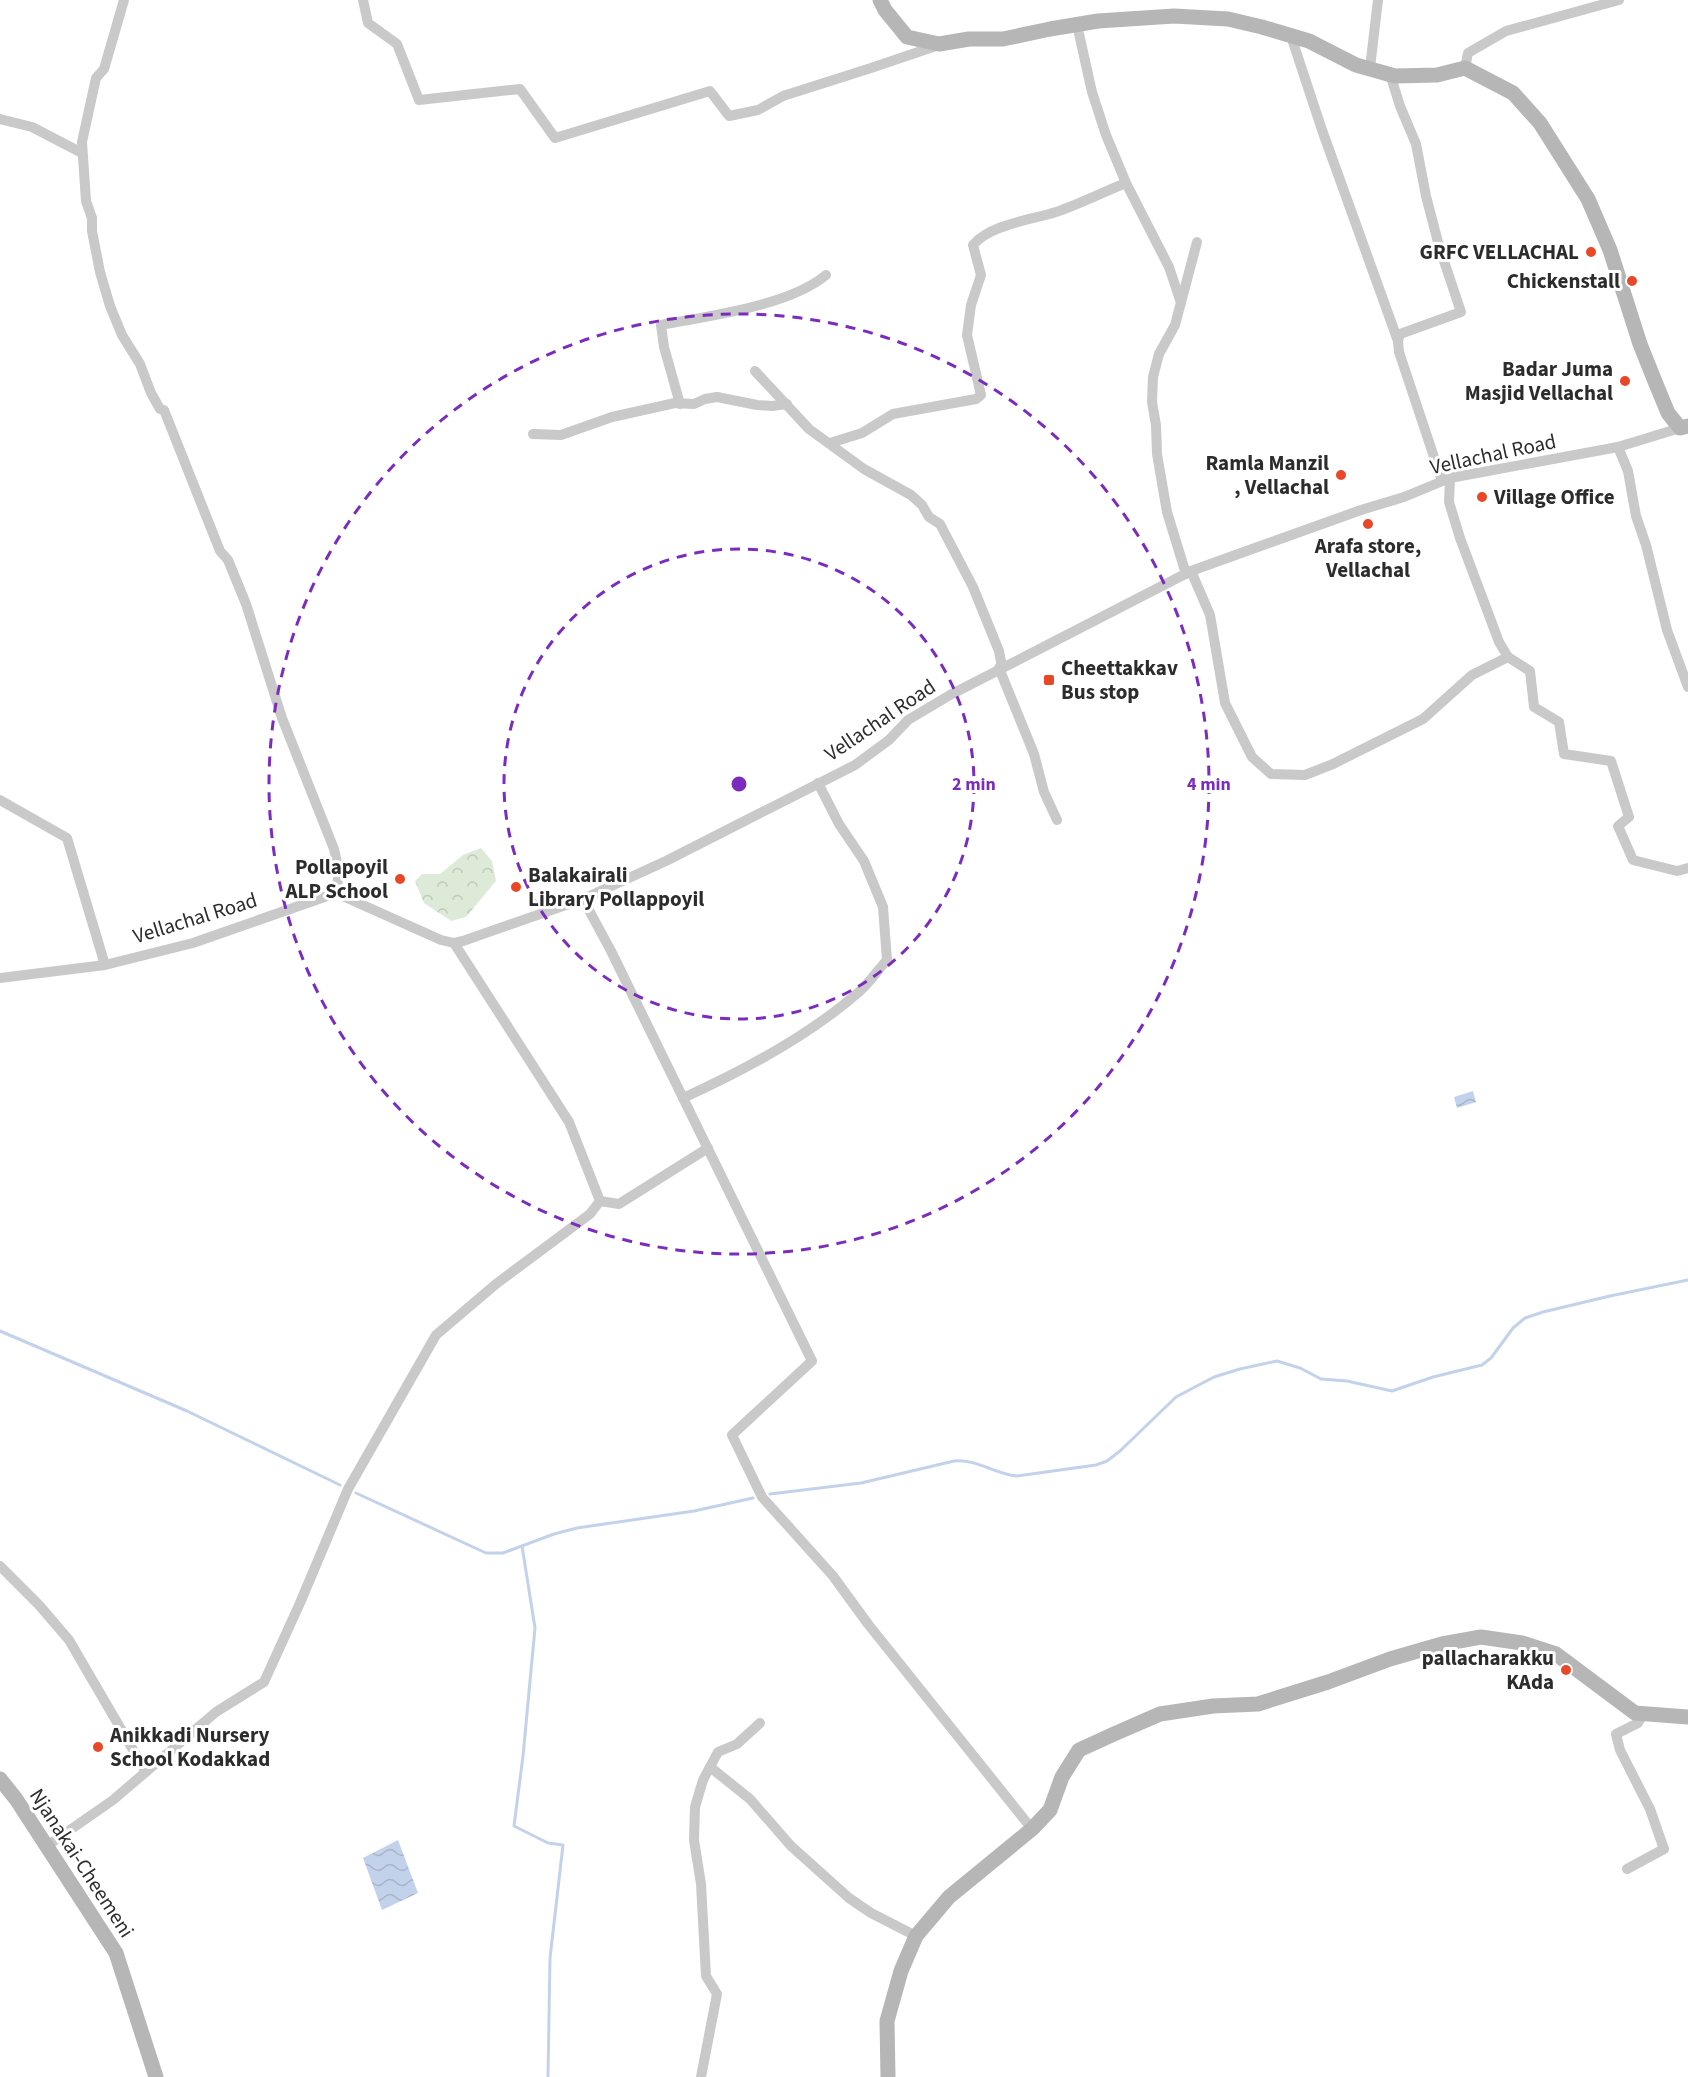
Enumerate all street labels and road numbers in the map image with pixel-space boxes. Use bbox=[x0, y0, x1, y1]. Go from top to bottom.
street label: Vellachal Road bbox=[1427, 426, 1559, 482]
street label: Vellachal Road bbox=[818, 672, 942, 768]
street label: Vellachal Road bbox=[129, 885, 261, 951]
street label: Njanakai-Cheemeni bbox=[22, 1782, 142, 1944]

